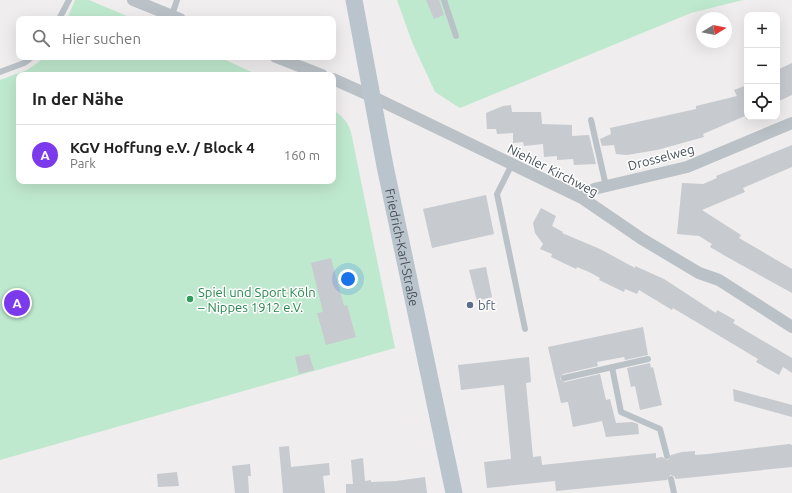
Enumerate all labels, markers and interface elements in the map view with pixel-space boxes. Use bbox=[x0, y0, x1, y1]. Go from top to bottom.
north arrow bbox=[696, 12, 732, 48]
map controls bbox=[744, 12, 780, 120]
button: + bbox=[744, 12, 780, 48]
search box bbox=[16, 16, 336, 60]
icon: search bbox=[30, 27, 52, 49]
text: Hier suchen bbox=[62, 30, 141, 47]
button: − bbox=[744, 48, 780, 84]
button: locate bbox=[744, 84, 780, 120]
text: In der Nähe bbox=[32, 89, 124, 108]
text: KGV Hoffung e.V. / Block 4 bbox=[70, 139, 255, 156]
street label: Niehler Kirchweg bbox=[505, 141, 601, 199]
street label: Drosselweg bbox=[626, 141, 696, 173]
text: A bbox=[40, 148, 50, 162]
text: 160 m bbox=[284, 148, 320, 162]
text: Park bbox=[70, 156, 96, 170]
street label: Friedrich-Karl-Straße bbox=[383, 187, 421, 308]
your location bbox=[338, 269, 358, 289]
place label: Spiel und Sport Köln – Nippes 1912 e.V. bbox=[197, 285, 316, 314]
pin: A bbox=[4, 288, 30, 318]
marker: Spiel und Sport Köln – Nippes 1912 e.V. bbox=[185, 294, 195, 304]
place label: bft bbox=[478, 298, 496, 312]
marker: bft bbox=[465, 300, 475, 310]

